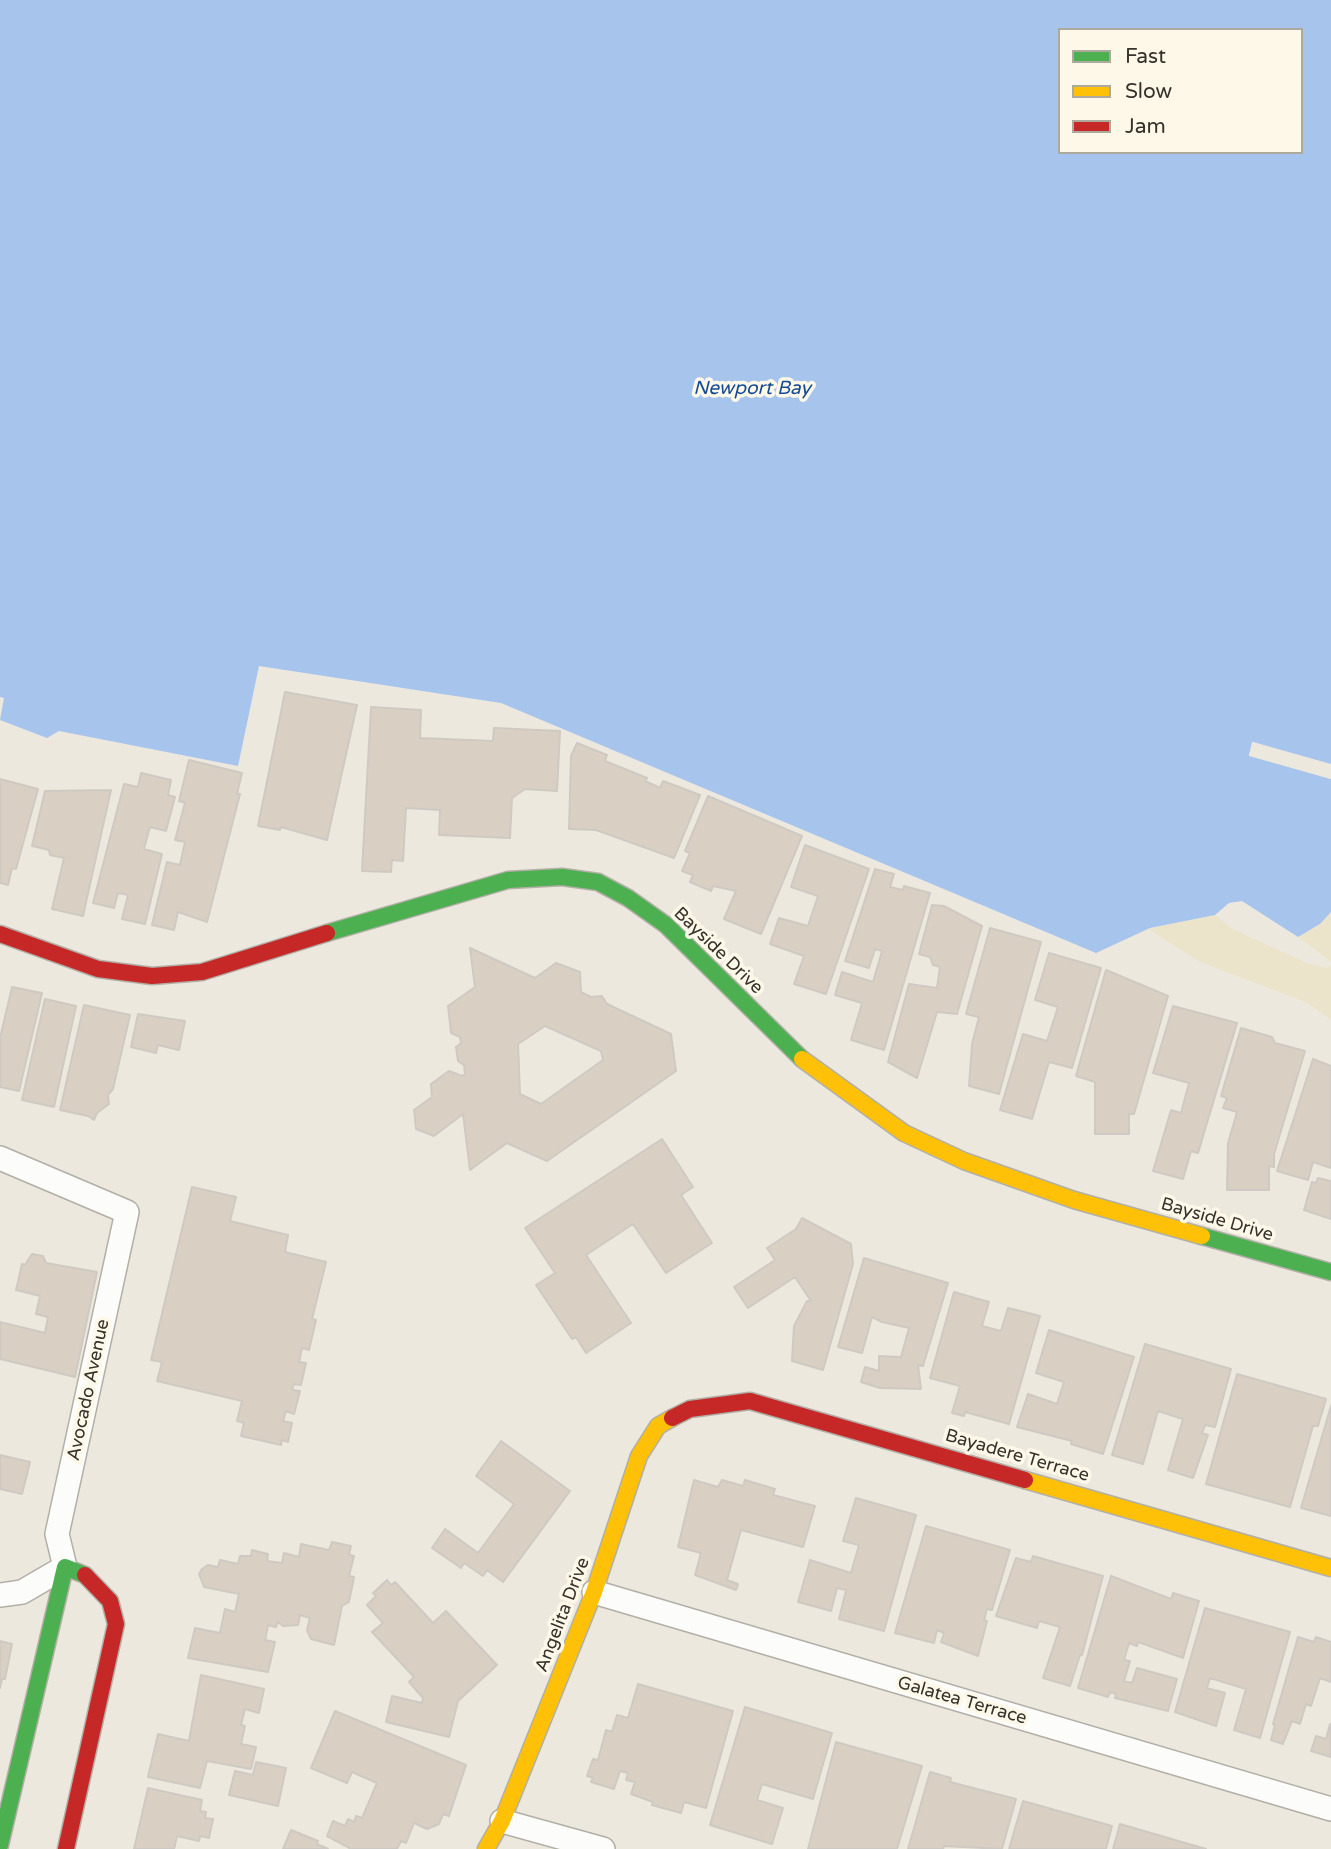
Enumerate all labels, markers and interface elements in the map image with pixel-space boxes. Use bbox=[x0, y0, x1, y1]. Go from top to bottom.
legend bbox=[1058, 28, 1303, 154]
text: Fast bbox=[1125, 44, 1166, 69]
text: Slow bbox=[1125, 79, 1172, 104]
text: Jam bbox=[1125, 114, 1166, 139]
water label: Newport Bay bbox=[693, 378, 811, 400]
street label: Bayside Drive bbox=[669, 903, 767, 999]
street label: Bayside Drive bbox=[1158, 1194, 1276, 1246]
street label: Avocado Avenue bbox=[63, 1317, 115, 1463]
street label: Bayadere Terrace bbox=[943, 1425, 1091, 1487]
street label: Angelita Drive bbox=[531, 1555, 595, 1675]
street label: Galatea Terrace bbox=[895, 1672, 1029, 1730]

